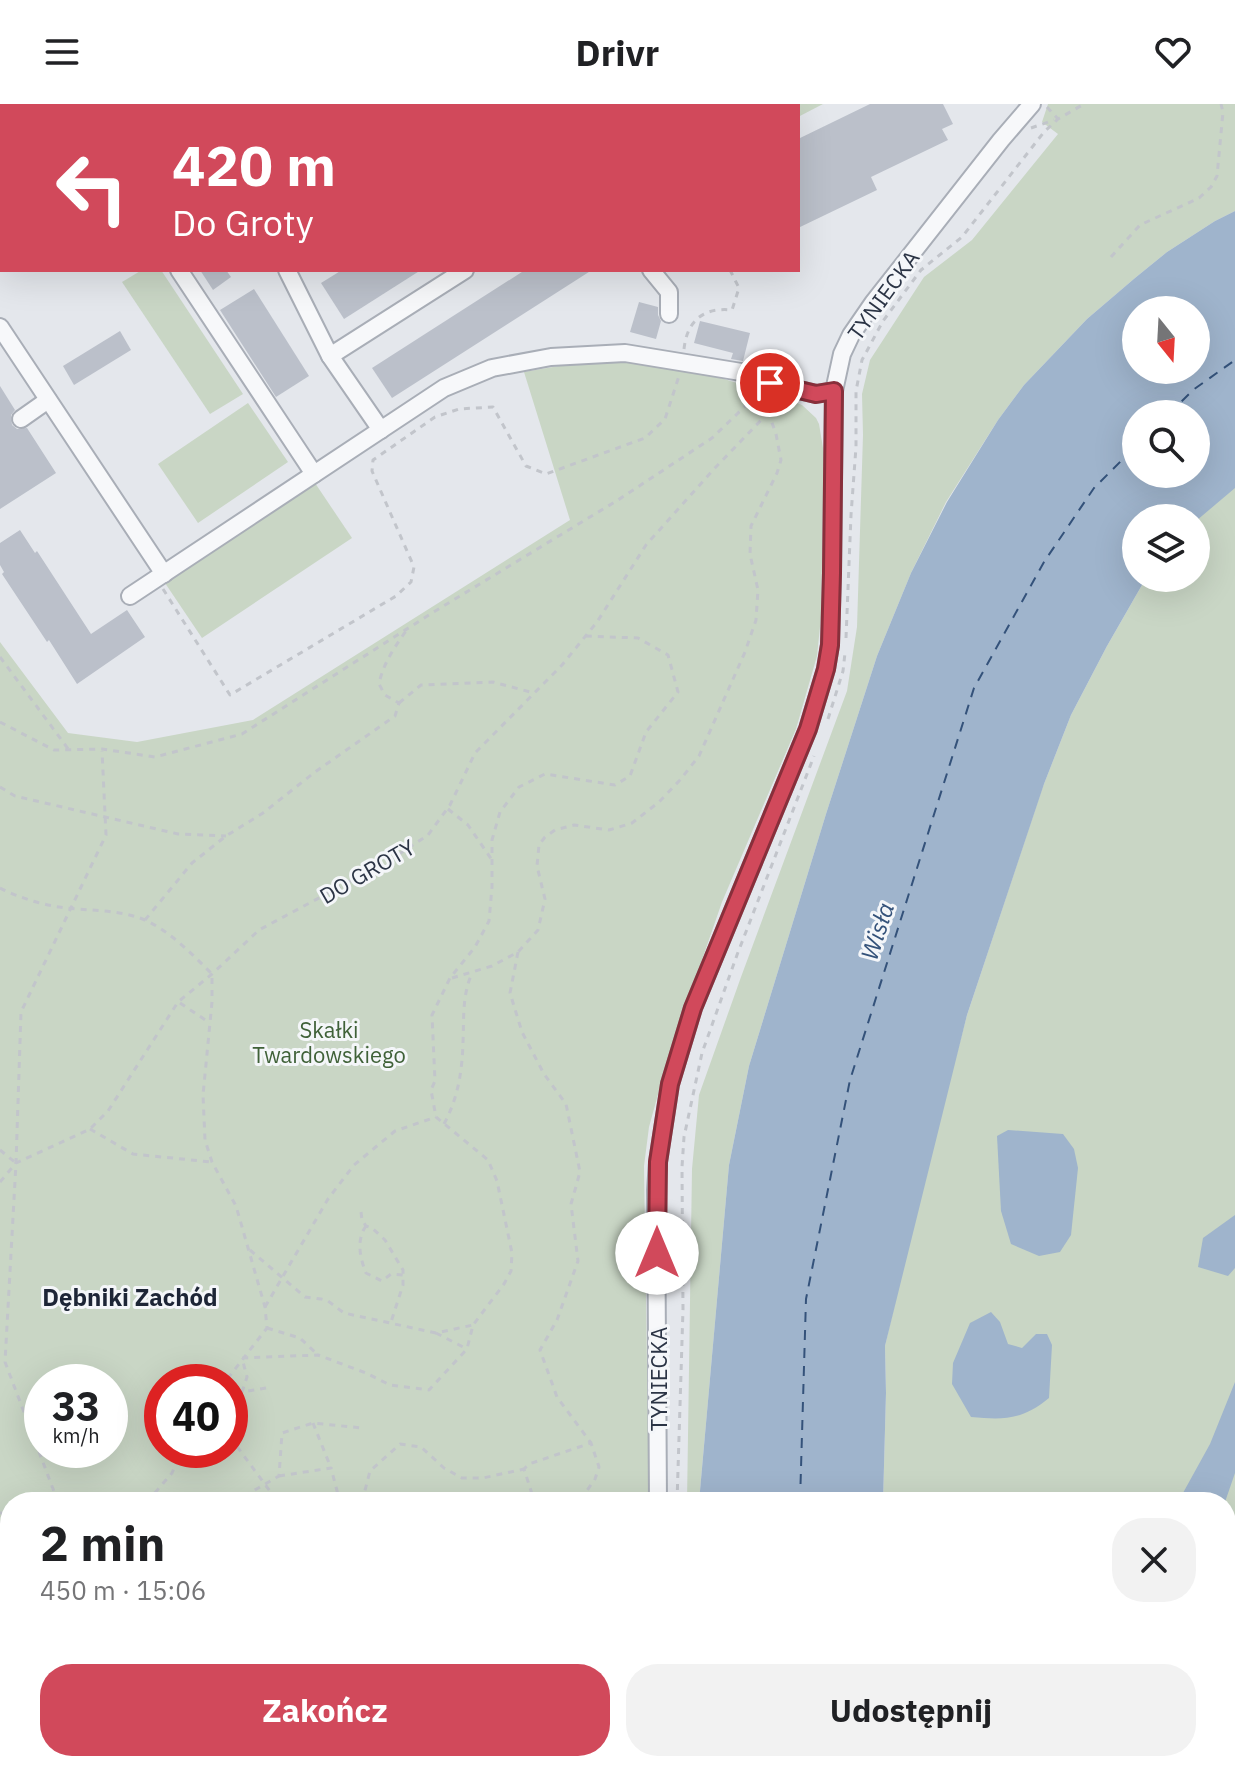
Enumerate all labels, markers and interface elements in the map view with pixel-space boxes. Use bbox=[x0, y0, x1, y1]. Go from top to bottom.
text: Drivr bbox=[576, 29, 659, 76]
icon: menu bbox=[40, 30, 84, 74]
icon: heart bbox=[1151, 30, 1195, 74]
text: 420 m bbox=[172, 129, 336, 201]
icon: left bbox=[40, 136, 144, 240]
text: Do Groty bbox=[172, 199, 314, 246]
street label: TYNIECKA bbox=[841, 244, 925, 346]
north arrow bbox=[1122, 296, 1210, 384]
map controls bbox=[1122, 296, 1210, 592]
pin bbox=[736, 349, 804, 417]
icon: arrive bbox=[748, 361, 792, 405]
button: search bbox=[1122, 400, 1210, 488]
button: layers bbox=[1122, 504, 1210, 592]
street label: DO GROTY bbox=[314, 832, 420, 910]
water label: Wisła bbox=[853, 898, 901, 964]
park label: Skałki Twardowskiego bbox=[252, 1015, 406, 1069]
position arrow bbox=[615, 1211, 699, 1295]
district label: Dębniki Zachód bbox=[42, 1281, 218, 1313]
street label: TYNIECKA bbox=[644, 1327, 673, 1431]
speed limit sign: 40 bbox=[144, 1364, 248, 1468]
text: 33 bbox=[52, 1380, 100, 1432]
text: km/h bbox=[52, 1422, 100, 1449]
text: 2 min bbox=[40, 1512, 165, 1574]
button: close bbox=[1112, 1518, 1196, 1602]
text: 450 m · 15:06 bbox=[40, 1573, 206, 1607]
button: Zakończ bbox=[40, 1664, 610, 1756]
button: Udostępnij bbox=[626, 1664, 1196, 1756]

